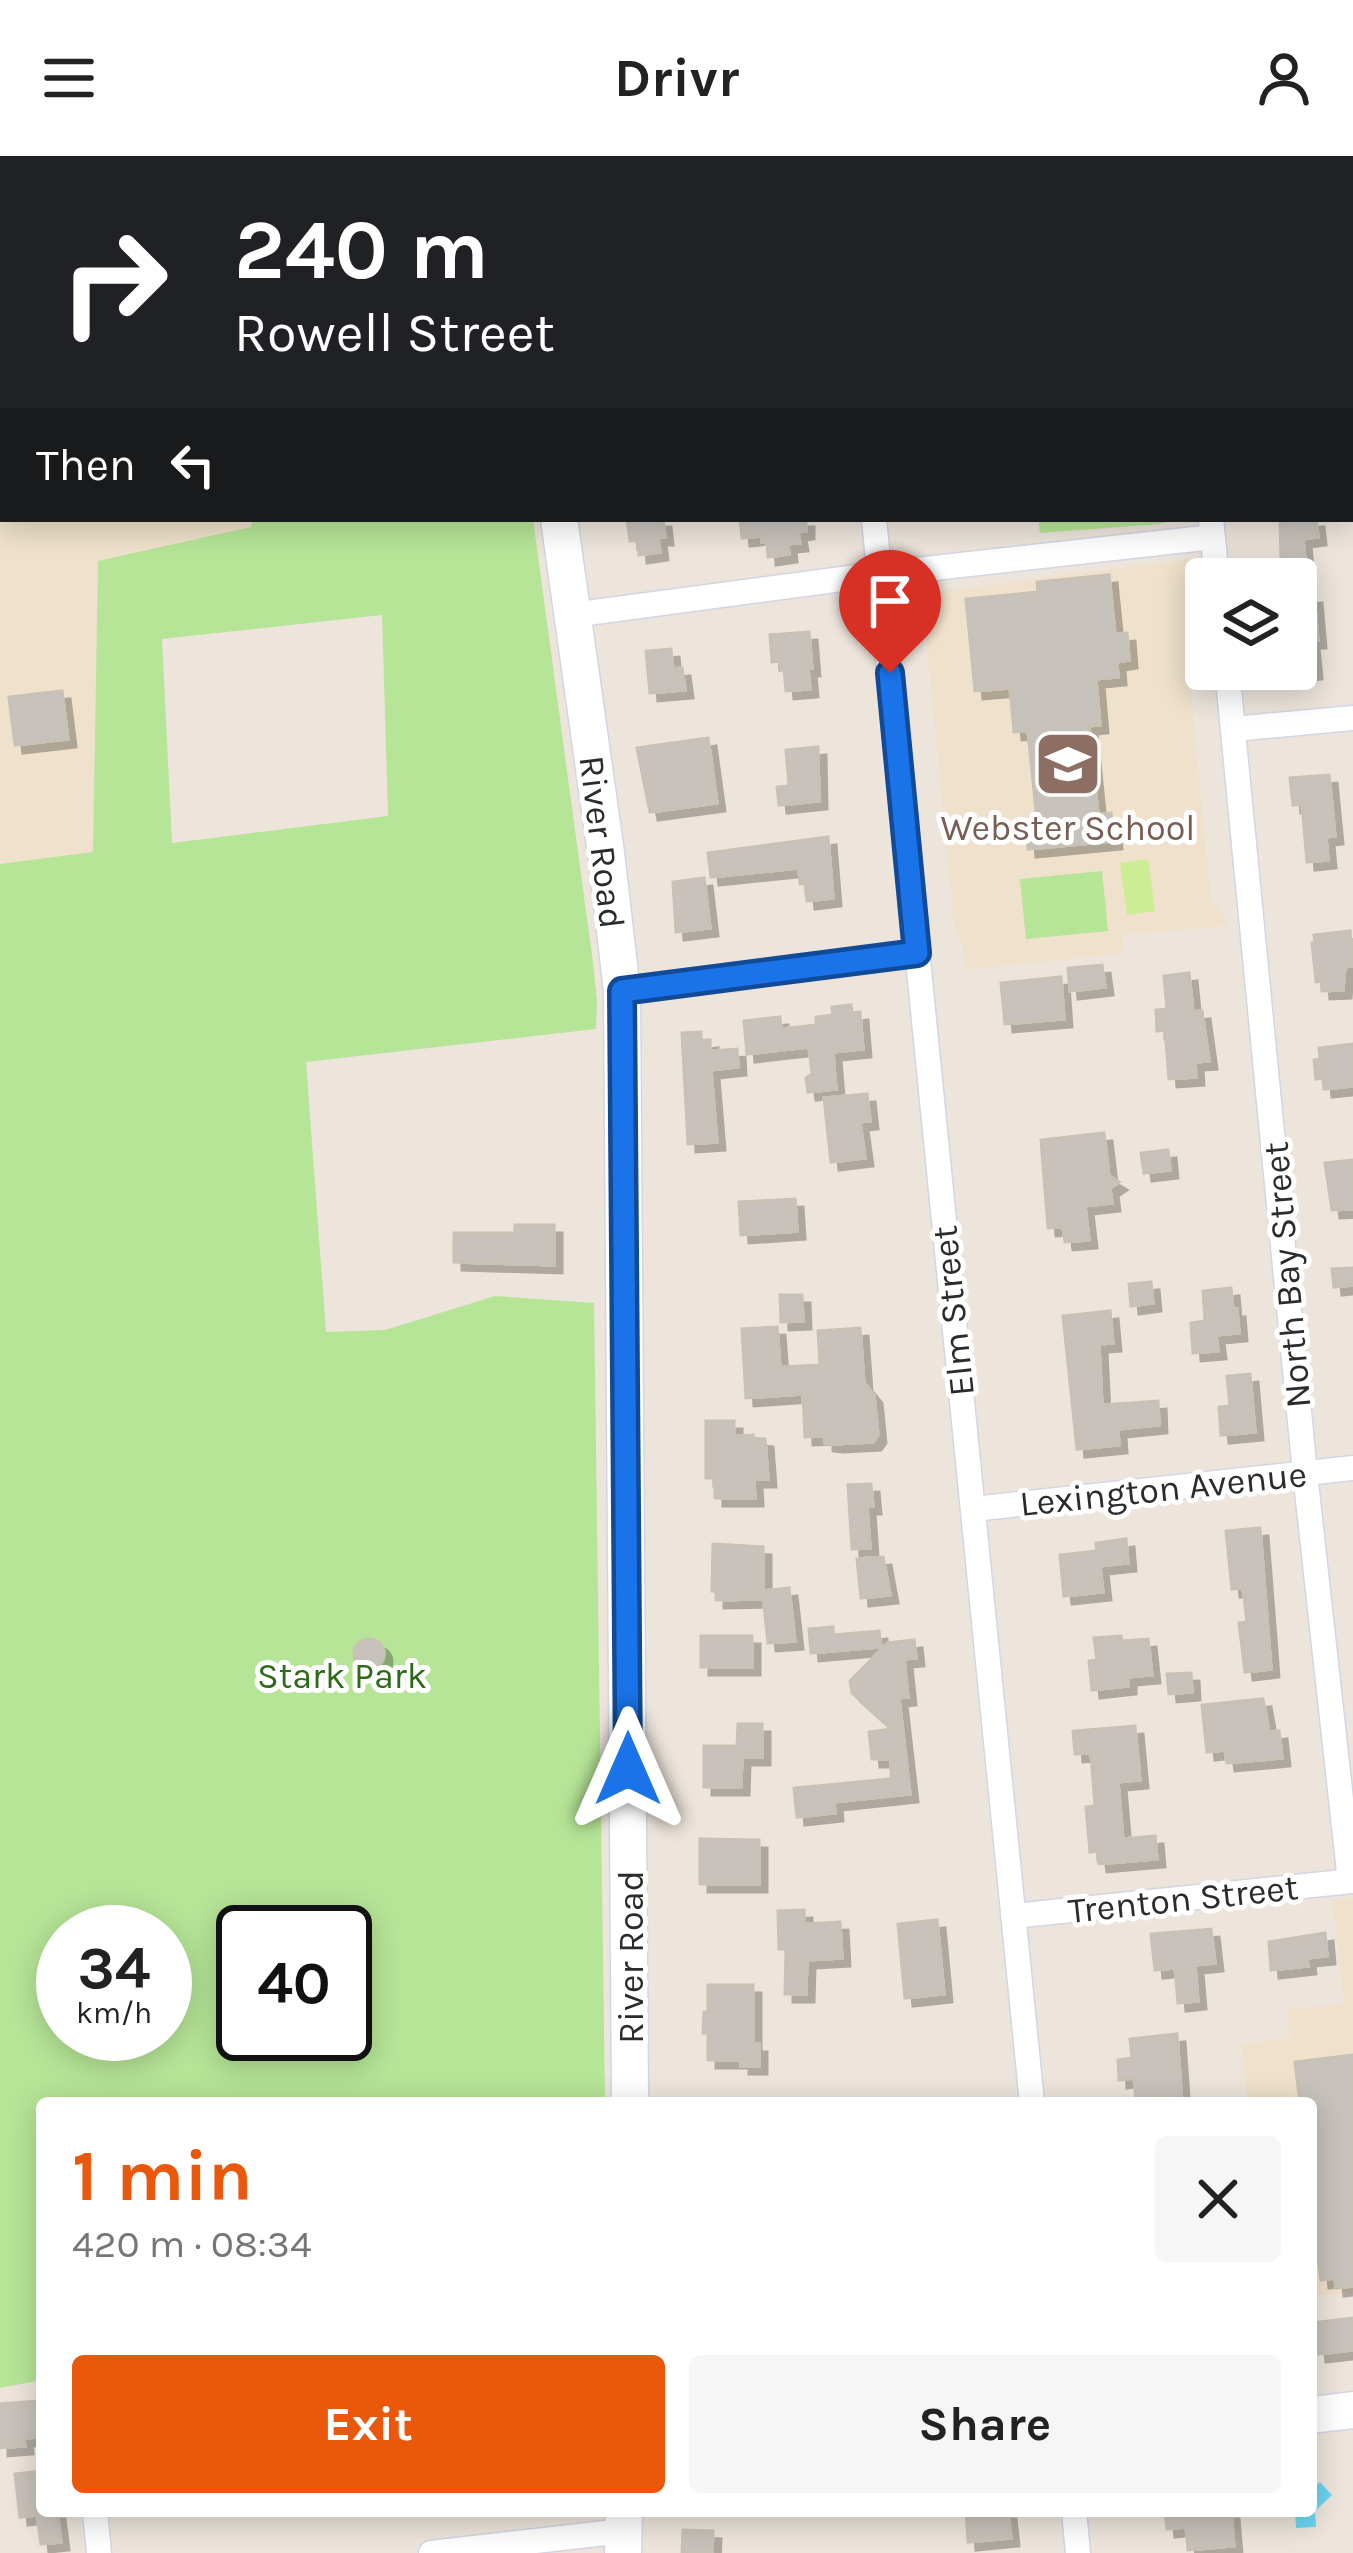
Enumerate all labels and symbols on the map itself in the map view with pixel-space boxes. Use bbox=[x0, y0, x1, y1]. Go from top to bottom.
pin bbox=[839, 550, 941, 673]
school or university icon: Webster School bbox=[1033, 729, 1103, 799]
street label: River Road bbox=[571, 753, 633, 931]
place label: Webster School bbox=[941, 807, 1195, 849]
street label: North Bay Street bbox=[1254, 1140, 1320, 1410]
street label: Elm Street bbox=[923, 1223, 983, 1398]
street label: Lexington Avenue bbox=[1017, 1453, 1309, 1525]
park label: Stark Park bbox=[257, 1655, 427, 1697]
position arrow bbox=[565, 1706, 691, 1832]
street label: Trenton Street bbox=[1066, 1866, 1300, 1932]
street label: River Road bbox=[610, 1870, 652, 2044]
speed limit sign: 40 bbox=[216, 1905, 372, 2061]

